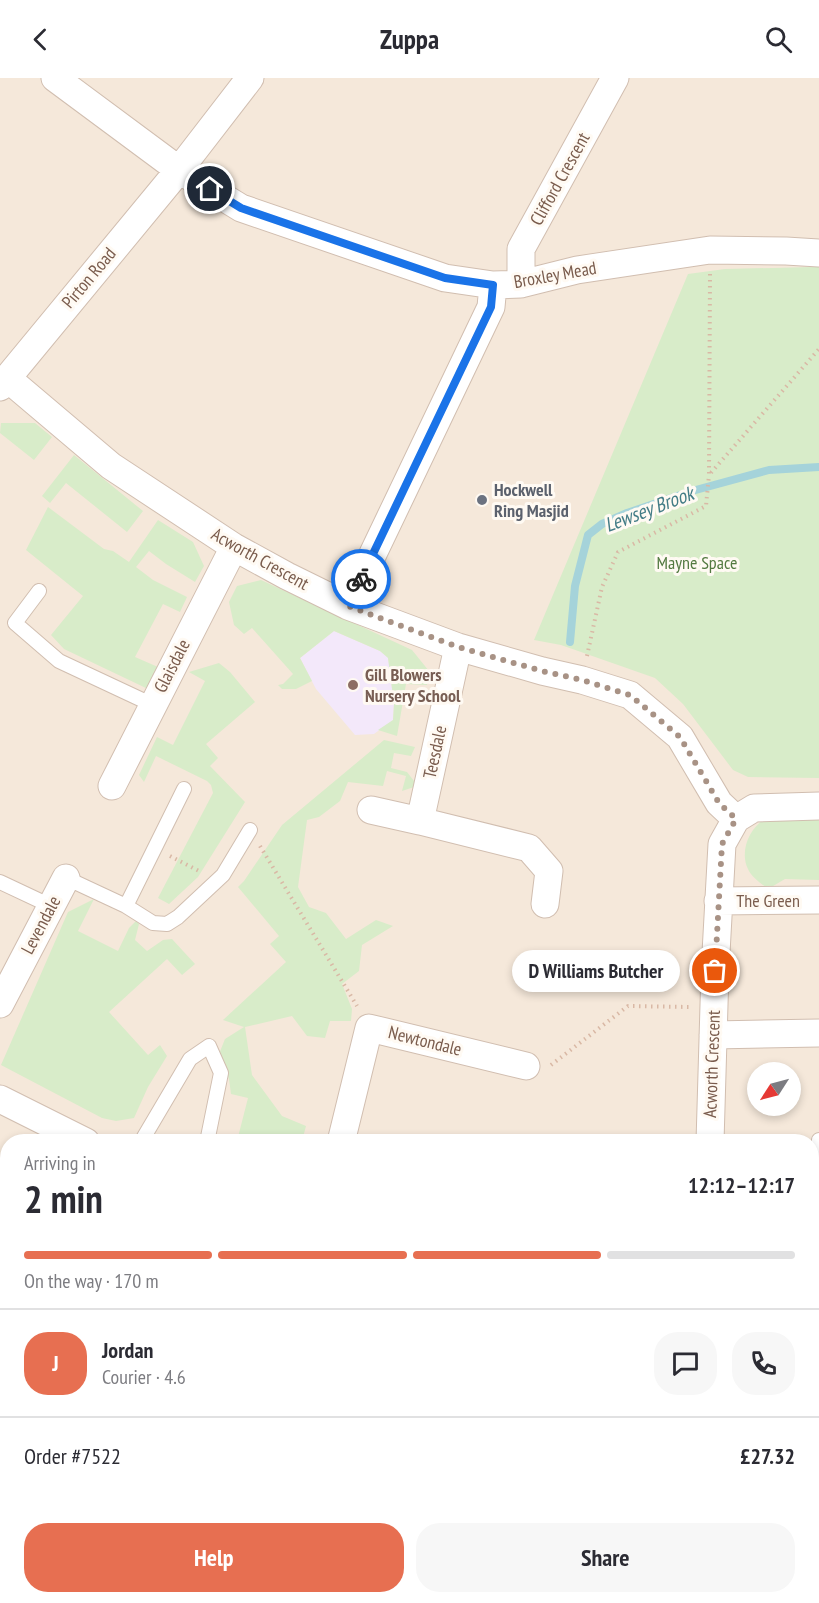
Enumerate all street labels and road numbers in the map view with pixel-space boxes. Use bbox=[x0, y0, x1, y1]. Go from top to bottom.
street label: Clifford Crescent bbox=[525, 128, 595, 229]
street label: Pirton Road bbox=[57, 243, 121, 313]
street label: Broxley Mead bbox=[512, 256, 598, 293]
street label: Acworth Crescent bbox=[207, 522, 313, 595]
street label: Glaisdale bbox=[148, 635, 195, 696]
street label: Teesdale bbox=[418, 723, 451, 781]
street label: The Green bbox=[736, 889, 800, 912]
street label: Levendale bbox=[16, 892, 65, 958]
street label: Acworth Crescent bbox=[698, 1010, 725, 1118]
street label: Newtondale bbox=[386, 1020, 464, 1061]

